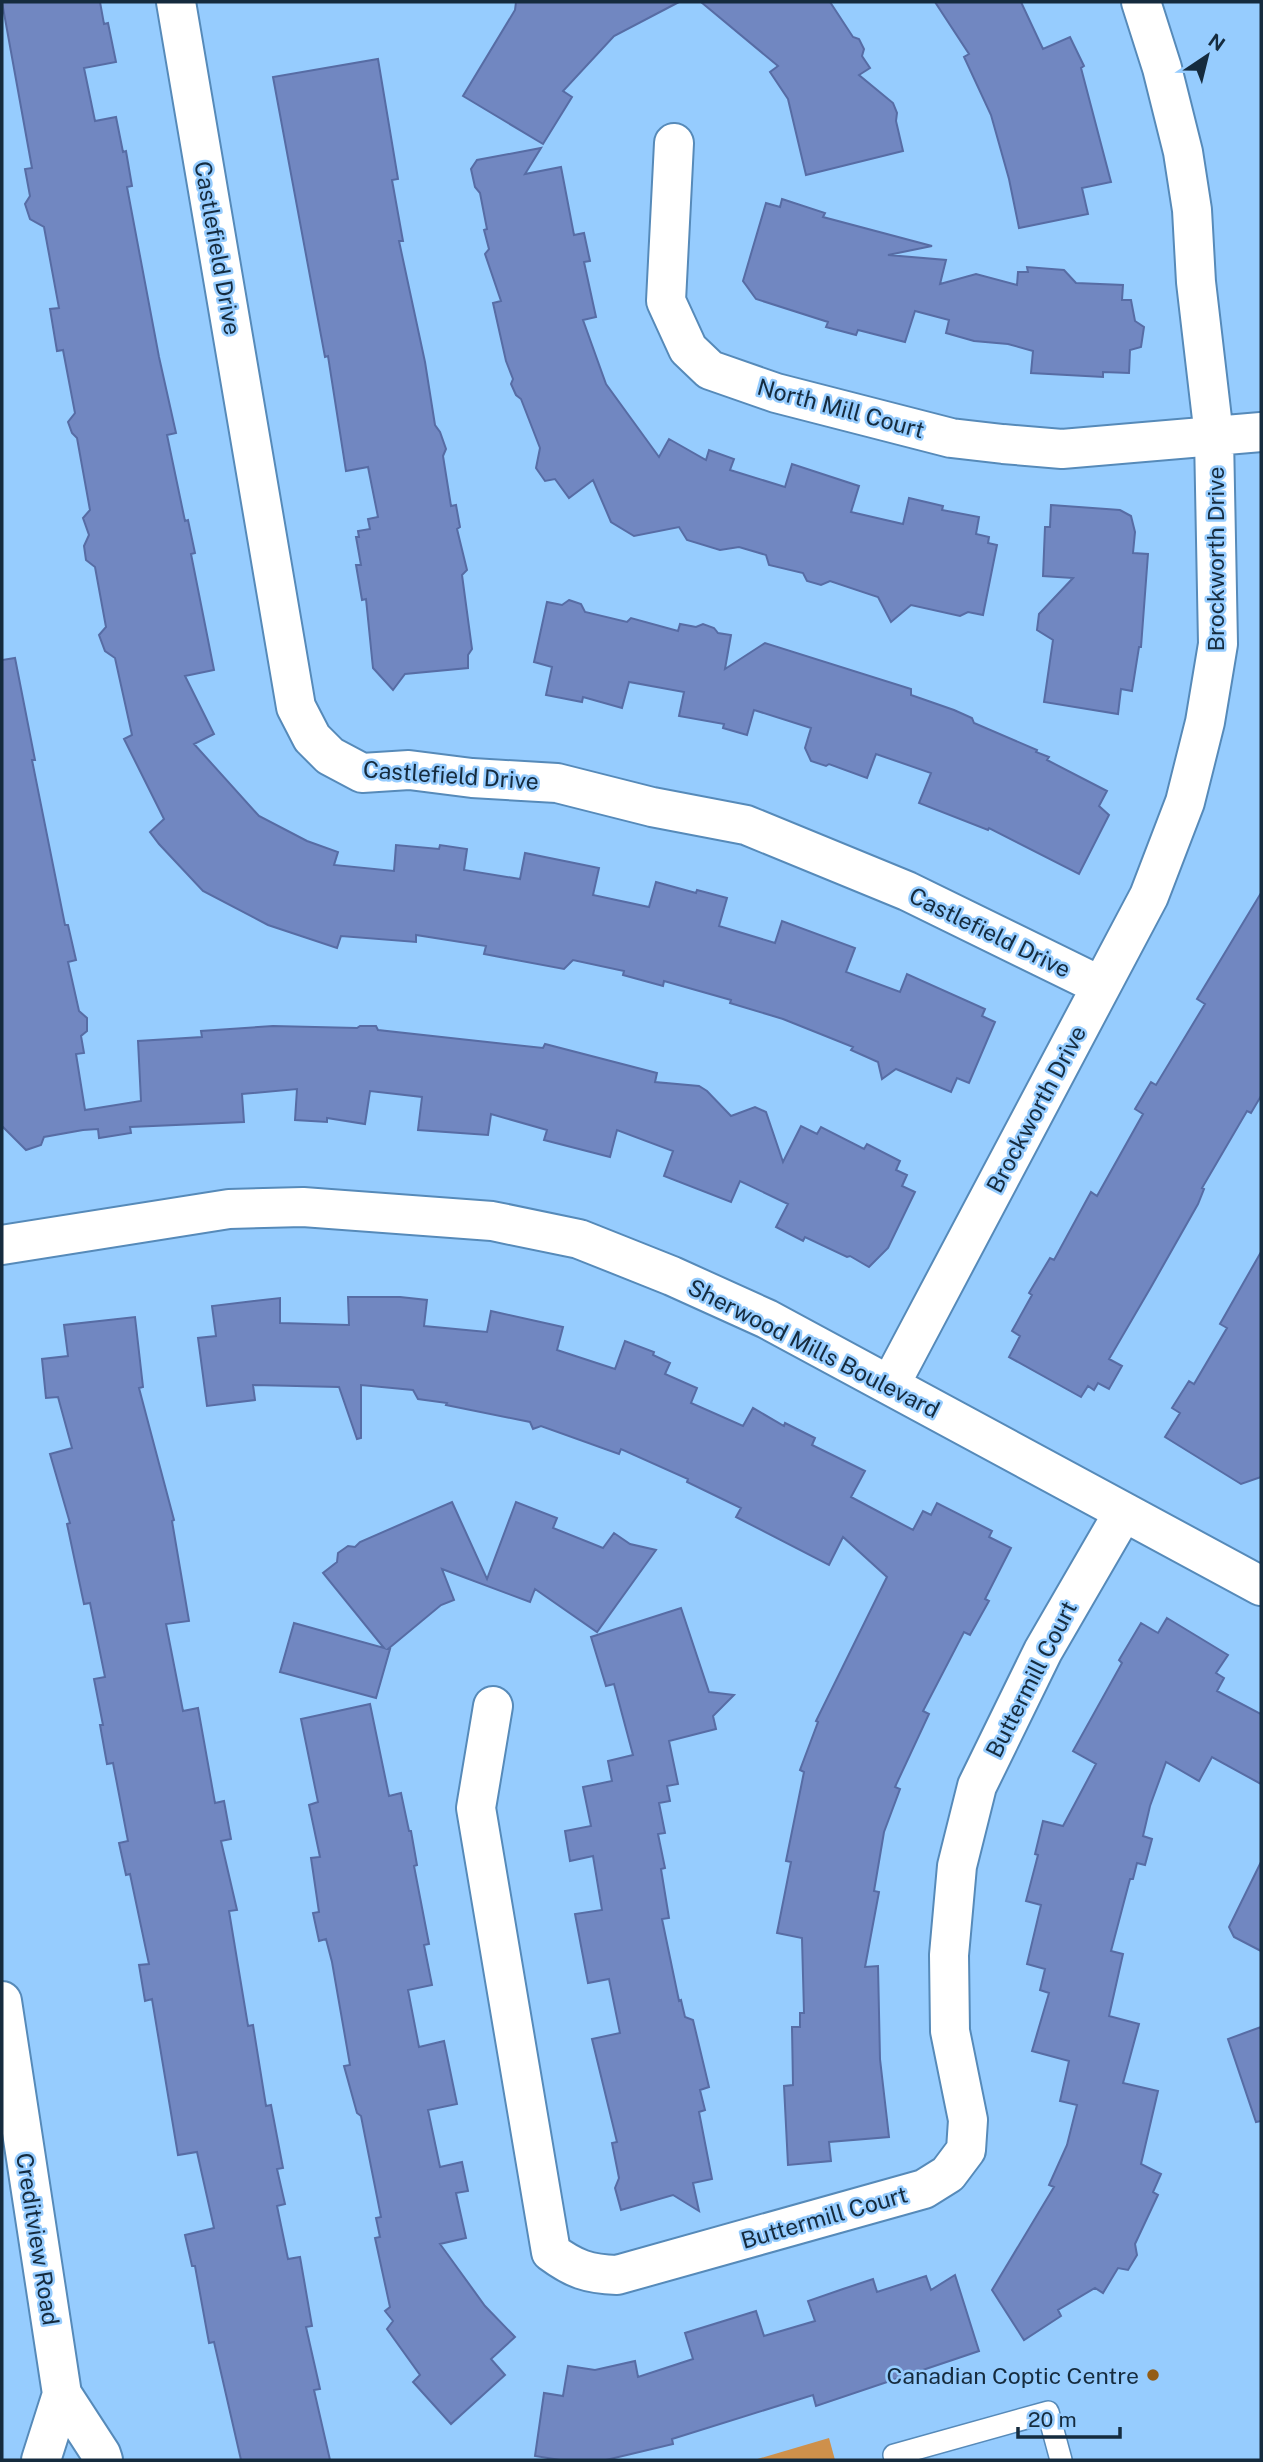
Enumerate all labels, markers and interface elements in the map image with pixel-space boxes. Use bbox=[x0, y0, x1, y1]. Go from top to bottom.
north arrow bbox=[1172, 21, 1242, 91]
text: N bbox=[1204, 29, 1229, 55]
street label: Castlefield Drive bbox=[189, 159, 247, 337]
street label: North Mill Court bbox=[754, 373, 928, 443]
street label: Brockworth Drive bbox=[1202, 466, 1229, 652]
street label: Castlefield Drive bbox=[362, 755, 540, 795]
street label: Castlefield Drive bbox=[905, 881, 1075, 983]
street label: Brockworth Drive bbox=[981, 1021, 1091, 1197]
street label: Sherwood Mills Boulevard bbox=[684, 1273, 944, 1423]
street label: Buttermill Court bbox=[980, 1596, 1082, 1762]
street label: Creditview Road bbox=[11, 2151, 65, 2327]
street label: Buttermill Court bbox=[738, 2180, 910, 2254]
place label: Canadian Coptic Centre bbox=[887, 2362, 1139, 2389]
marker: Canadian Coptic Centre bbox=[1145, 2367, 1161, 2383]
scale bar bbox=[1018, 2396, 1120, 2440]
text: 20 m bbox=[1028, 2407, 1077, 2432]

